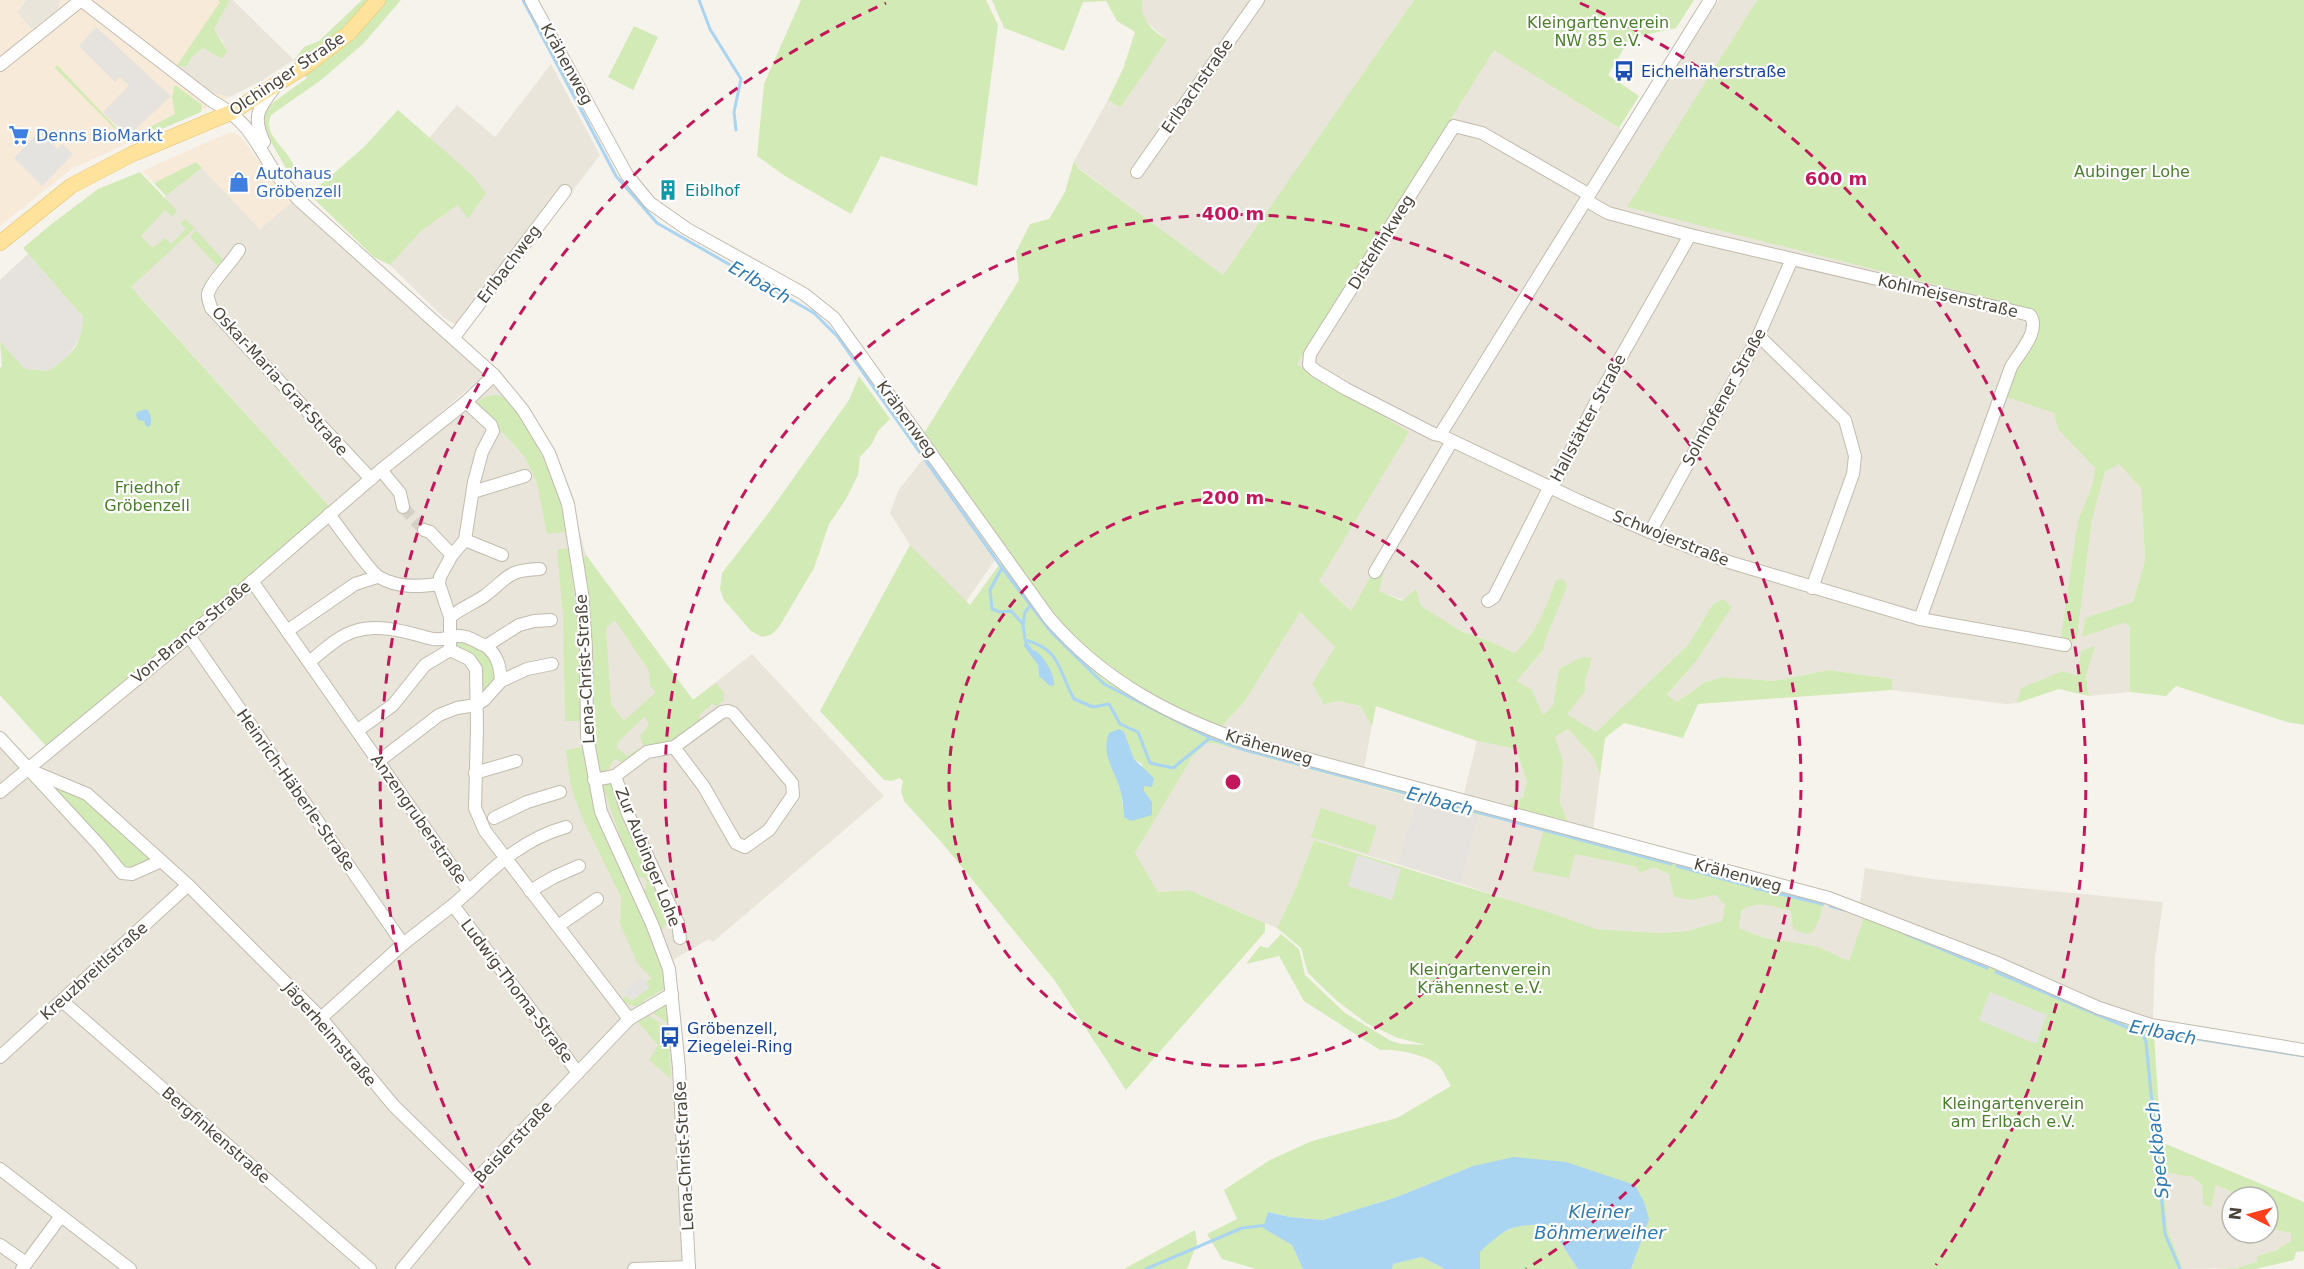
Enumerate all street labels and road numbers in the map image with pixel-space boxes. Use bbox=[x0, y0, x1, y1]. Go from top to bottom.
street label: Krähenweg bbox=[537, 20, 597, 108]
street label: Olchinger Straße bbox=[226, 28, 348, 120]
street label: Erlbachstraße bbox=[1157, 35, 1237, 137]
street label: Distelfinkweg bbox=[1344, 191, 1418, 293]
street label: Erlbachweg bbox=[473, 221, 545, 307]
street label: Kohlmeisenstraße bbox=[1876, 271, 2020, 321]
street label: Oskar-Maria-Graf-Straße bbox=[208, 303, 352, 459]
street label: Solnhofener Straße bbox=[1678, 325, 1770, 469]
street label: Hallstätter Straße bbox=[1546, 351, 1630, 485]
street label: Krähenweg bbox=[873, 377, 941, 461]
street label: Schwojerstraße bbox=[1610, 506, 1732, 570]
street label: Von-Branca-Straße bbox=[128, 577, 254, 687]
street label: Lena-Christ-Straße bbox=[572, 594, 598, 744]
street label: Heinrich-Häberle-Straße bbox=[233, 705, 359, 875]
street label: Krähenweg bbox=[1223, 725, 1315, 769]
street label: Anzengruberstraße bbox=[367, 751, 471, 887]
street label: Zur Aubinger Lohe bbox=[611, 785, 685, 929]
street label: Krähenweg bbox=[1692, 854, 1784, 896]
street label: Ludwig-Thoma-Straße bbox=[457, 916, 577, 1066]
street label: Kreuzbreitlstraße bbox=[37, 918, 151, 1024]
street label: Jägerheimstraße bbox=[279, 977, 380, 1090]
street label: Lena-Christ-Straße bbox=[671, 1081, 697, 1231]
street label: Bergfinkenstraße bbox=[158, 1083, 274, 1187]
street label: Beislerstraße bbox=[470, 1097, 556, 1187]

